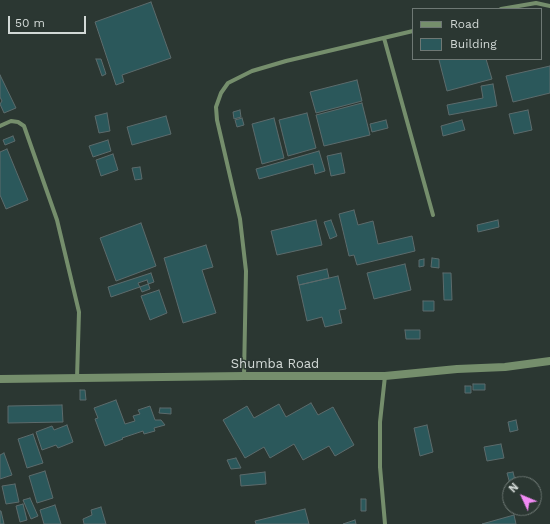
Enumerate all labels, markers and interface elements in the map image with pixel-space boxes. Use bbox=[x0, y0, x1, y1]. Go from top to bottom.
scale bar bbox=[10, 8, 88, 34]
legend bbox=[412, 8, 542, 60]
text: 50 m bbox=[15, 16, 45, 30]
text: Road bbox=[450, 17, 479, 31]
text: Building bbox=[450, 37, 497, 51]
street label: Shumba Road bbox=[231, 356, 319, 372]
north arrow bbox=[502, 476, 542, 516]
text: N bbox=[506, 481, 521, 495]

